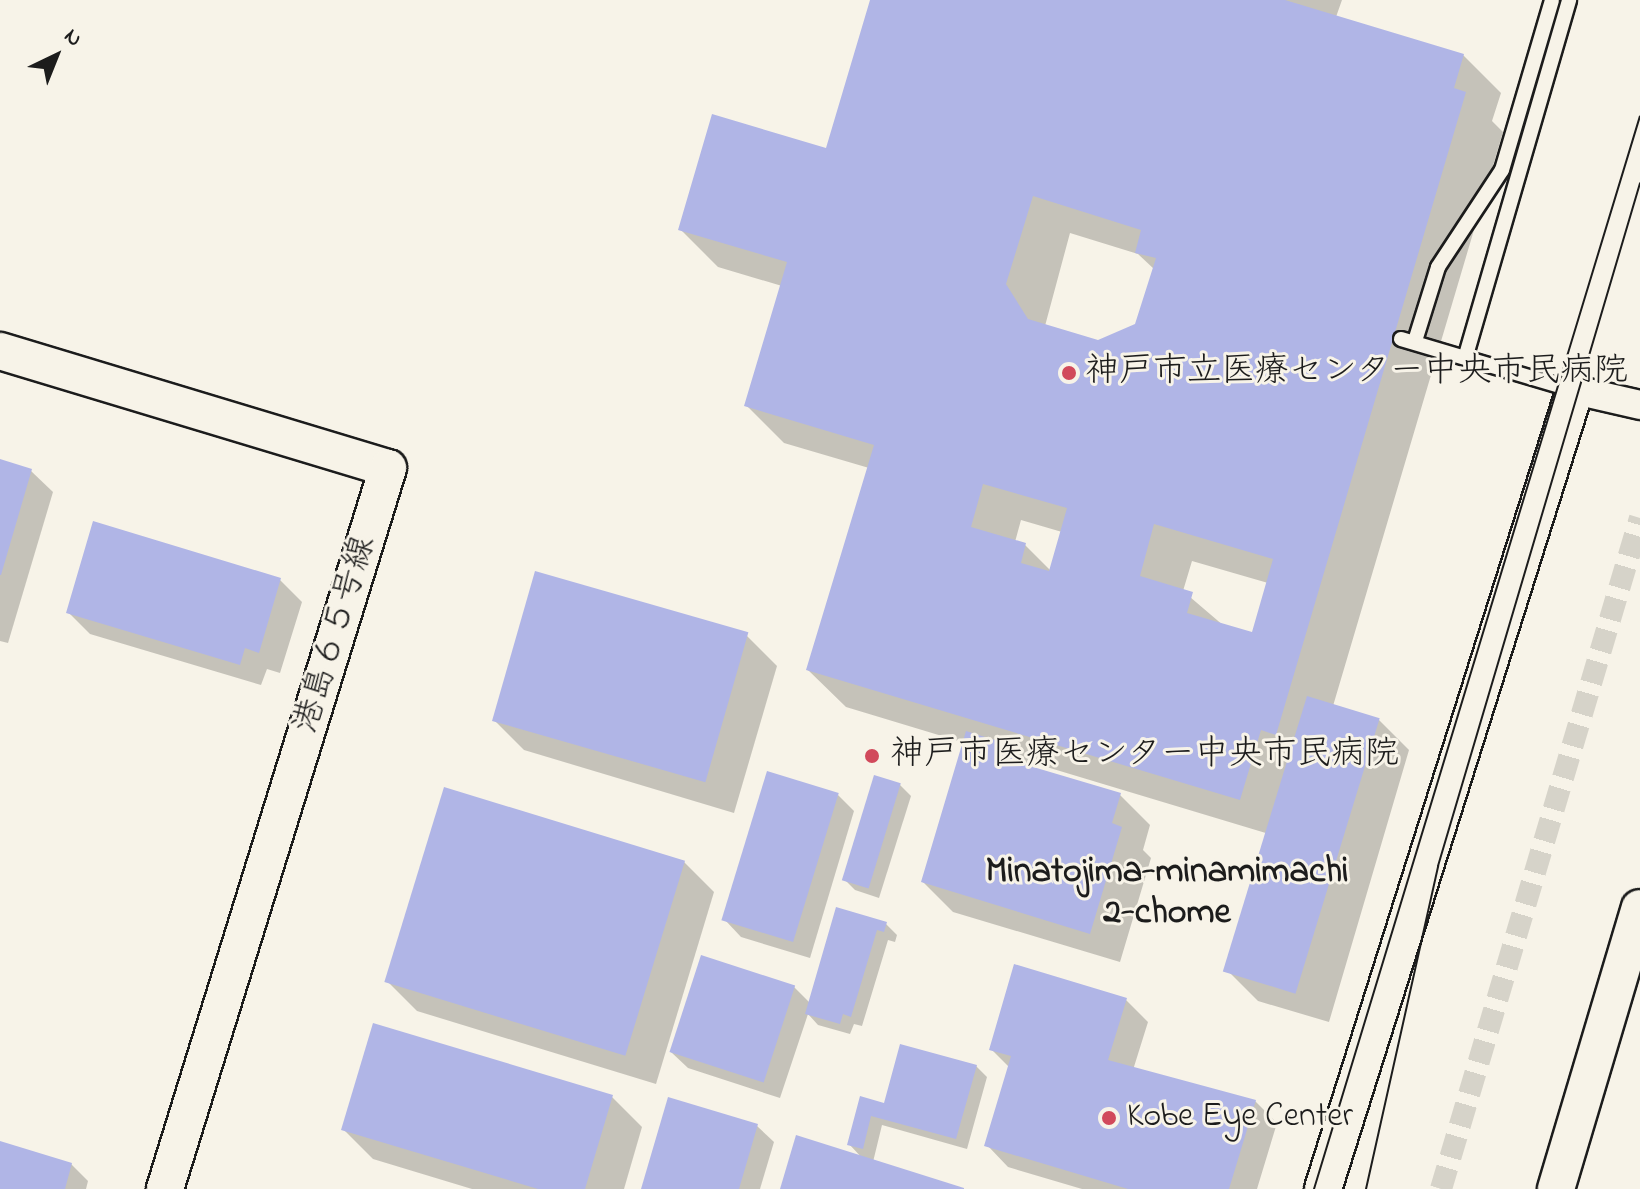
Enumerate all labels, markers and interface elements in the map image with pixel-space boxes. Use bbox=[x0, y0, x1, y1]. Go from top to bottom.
north arrow bbox=[16, 16, 96, 96]
text: N bbox=[56, 22, 89, 55]
place label: 神戸市立医療センター中央市民病院 bbox=[1085, 353, 1629, 393]
marker: 神戸市立医療センター中央市民病院 bbox=[1060, 364, 1078, 382]
street label: 港島６５号線 bbox=[287, 531, 385, 739]
place label: 神戸市医療センター中央市民病院 bbox=[890, 736, 1400, 776]
marker: 神戸市医療センター中央市民病院 bbox=[861, 745, 883, 767]
district label: Minatojima-minamimachi 2-chome bbox=[985, 850, 1349, 935]
place label: Kobe Eye Center bbox=[1127, 1098, 1353, 1138]
marker: Kobe Eye Center bbox=[1098, 1107, 1120, 1129]

